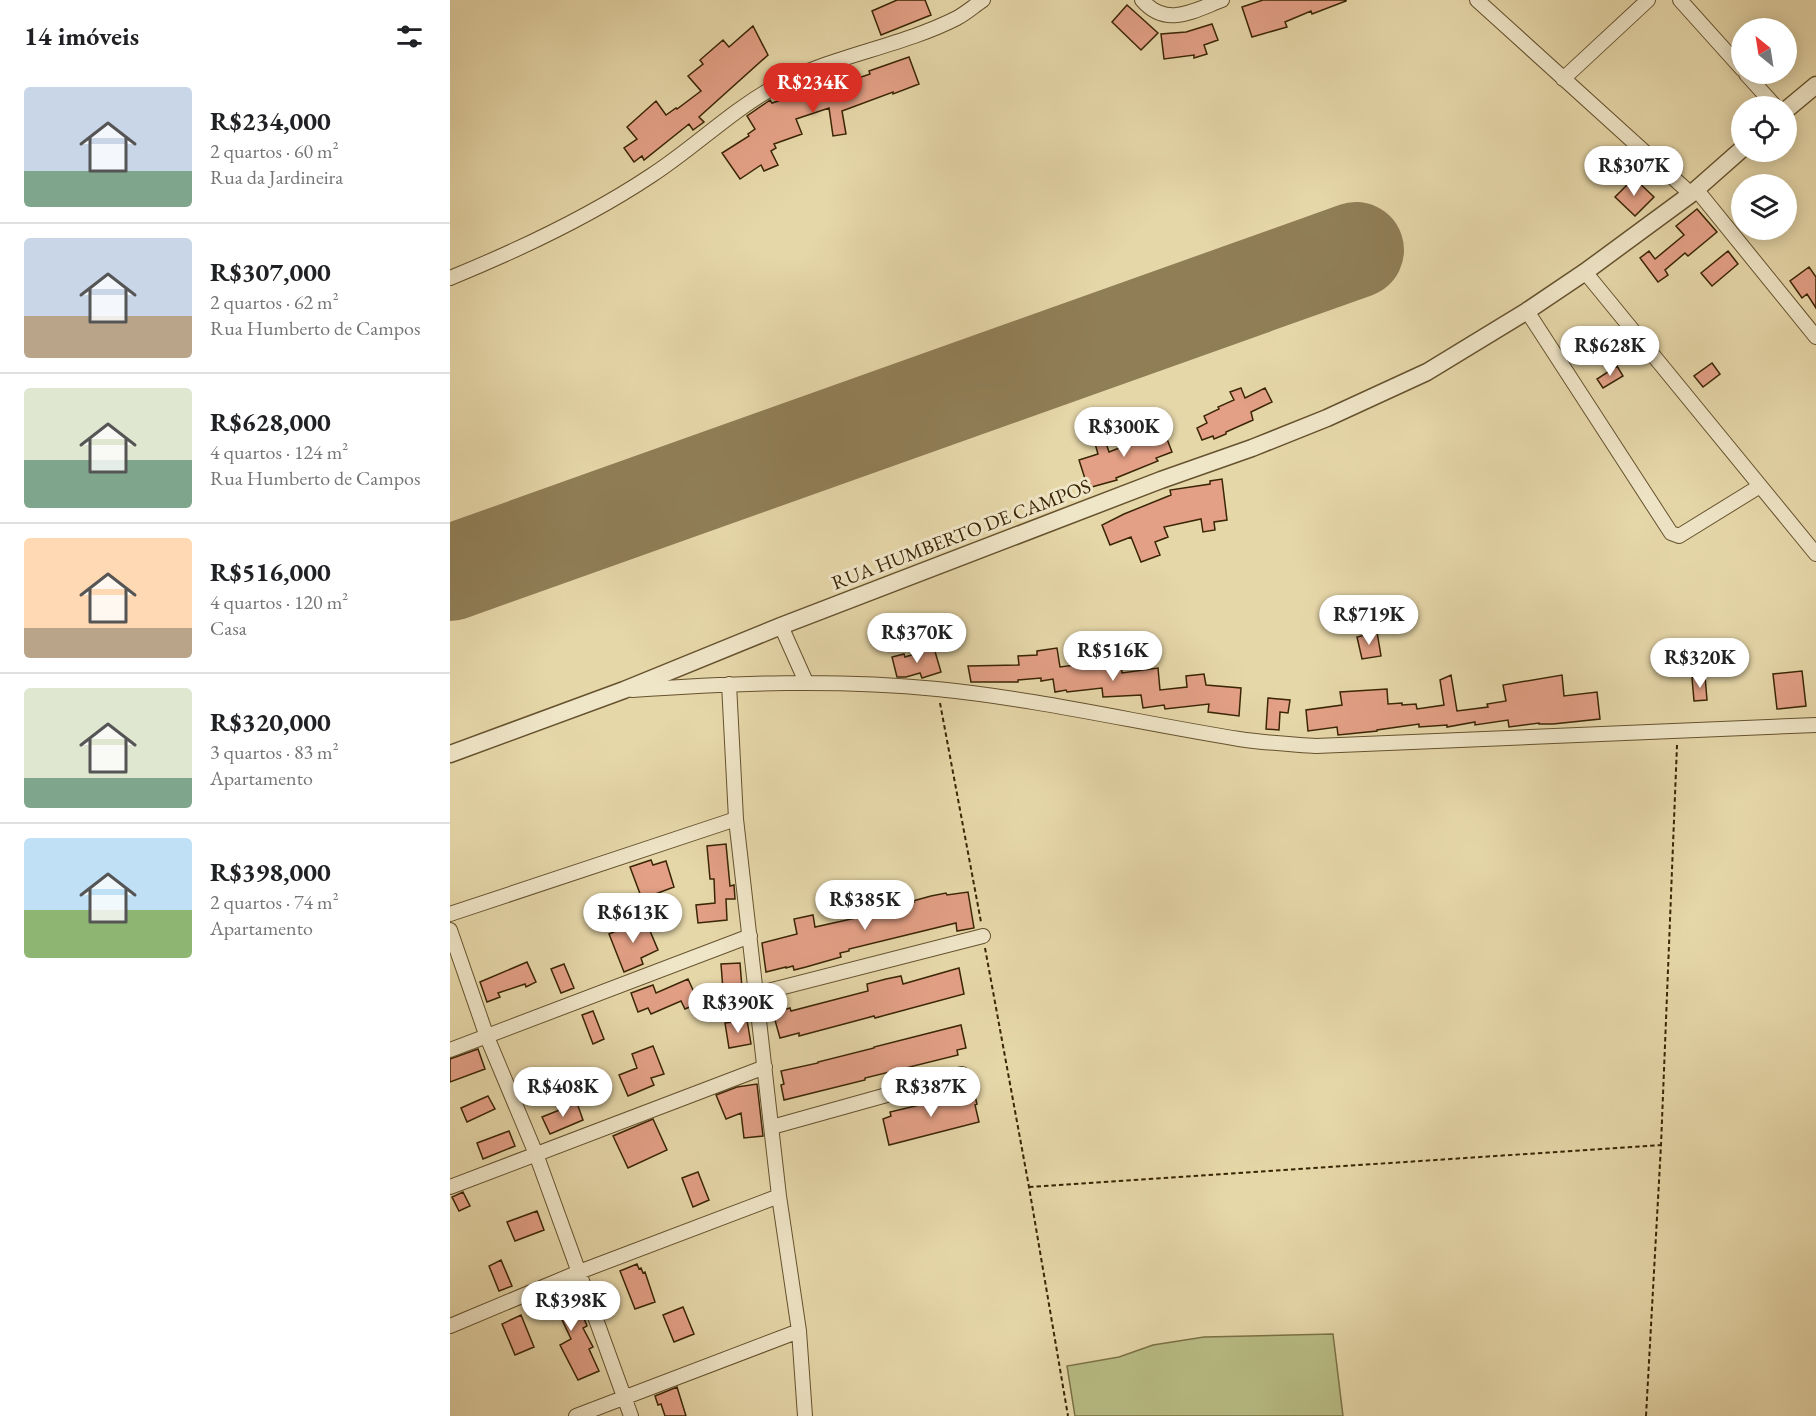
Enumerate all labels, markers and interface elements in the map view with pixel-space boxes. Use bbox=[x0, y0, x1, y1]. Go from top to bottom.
north arrow bbox=[1731, 18, 1797, 84]
map controls bbox=[1731, 18, 1797, 240]
text: 14 imóveis bbox=[24, 19, 139, 53]
icon: filters bbox=[393, 20, 426, 53]
pin: R$234K bbox=[764, 63, 862, 114]
text: R$234K bbox=[777, 69, 849, 95]
button: locate bbox=[1731, 96, 1797, 162]
text: R$234,000 bbox=[210, 104, 331, 138]
icon: home bbox=[72, 111, 144, 183]
text: 2 quartos · 60 m² bbox=[210, 138, 339, 164]
pin: R$307K bbox=[1585, 146, 1683, 197]
text: R$307K bbox=[1598, 152, 1670, 178]
text: Rua da Jardineira bbox=[210, 164, 343, 190]
button: layers bbox=[1731, 174, 1797, 240]
text: R$307,000 bbox=[210, 255, 331, 289]
icon: home bbox=[72, 262, 144, 334]
text: 2 quartos · 62 m² bbox=[210, 289, 339, 315]
text: Rua Humberto de Campos bbox=[210, 315, 420, 341]
pin: R$628K bbox=[1561, 326, 1659, 377]
text: R$628K bbox=[1574, 332, 1646, 358]
text: R$628,000 bbox=[210, 405, 331, 439]
pin: R$300K bbox=[1075, 407, 1173, 458]
icon: home bbox=[72, 412, 144, 484]
text: R$300K bbox=[1088, 413, 1160, 439]
text: 4 quartos · 124 m² bbox=[210, 439, 348, 465]
text: Rua Humberto de Campos bbox=[210, 465, 420, 491]
street label: RUA HUMBERTO DE CAMPOS bbox=[828, 473, 1094, 595]
text: R$516,000 bbox=[210, 555, 331, 589]
icon: home bbox=[72, 562, 144, 634]
text: 4 quartos · 120 m² bbox=[210, 589, 348, 615]
pin: R$719K bbox=[1320, 595, 1418, 646]
text: R$719K bbox=[1333, 601, 1405, 627]
pin: R$370K bbox=[868, 613, 966, 664]
text: Casa bbox=[210, 615, 247, 641]
text: R$370K bbox=[881, 619, 953, 645]
pin: R$516K bbox=[1064, 631, 1162, 682]
text: R$516K bbox=[1077, 637, 1149, 663]
pin: R$320K bbox=[1651, 638, 1749, 689]
text: R$320K bbox=[1664, 644, 1736, 670]
text: R$320,000 bbox=[210, 705, 331, 739]
icon: home bbox=[72, 712, 144, 784]
text: 3 quartos · 83 m² bbox=[210, 739, 339, 765]
text: Apartamento bbox=[210, 765, 313, 791]
text: R$398,000 bbox=[210, 855, 331, 889]
icon: home bbox=[72, 862, 144, 934]
pin: R$385K bbox=[816, 880, 914, 931]
text: R$385K bbox=[829, 886, 901, 912]
text: 2 quartos · 74 m² bbox=[210, 889, 339, 915]
pin: R$613K bbox=[584, 893, 682, 944]
text: R$613K bbox=[597, 899, 669, 925]
text: Apartamento bbox=[210, 915, 313, 941]
pin: R$390K bbox=[689, 983, 787, 1034]
text: R$390K bbox=[702, 989, 774, 1015]
pin: R$408K bbox=[514, 1067, 612, 1118]
pin: R$387K bbox=[882, 1067, 980, 1118]
text: R$408K bbox=[527, 1073, 599, 1099]
text: R$387K bbox=[895, 1073, 967, 1099]
pin: R$398K bbox=[522, 1281, 620, 1332]
text: R$398K bbox=[535, 1287, 607, 1313]

